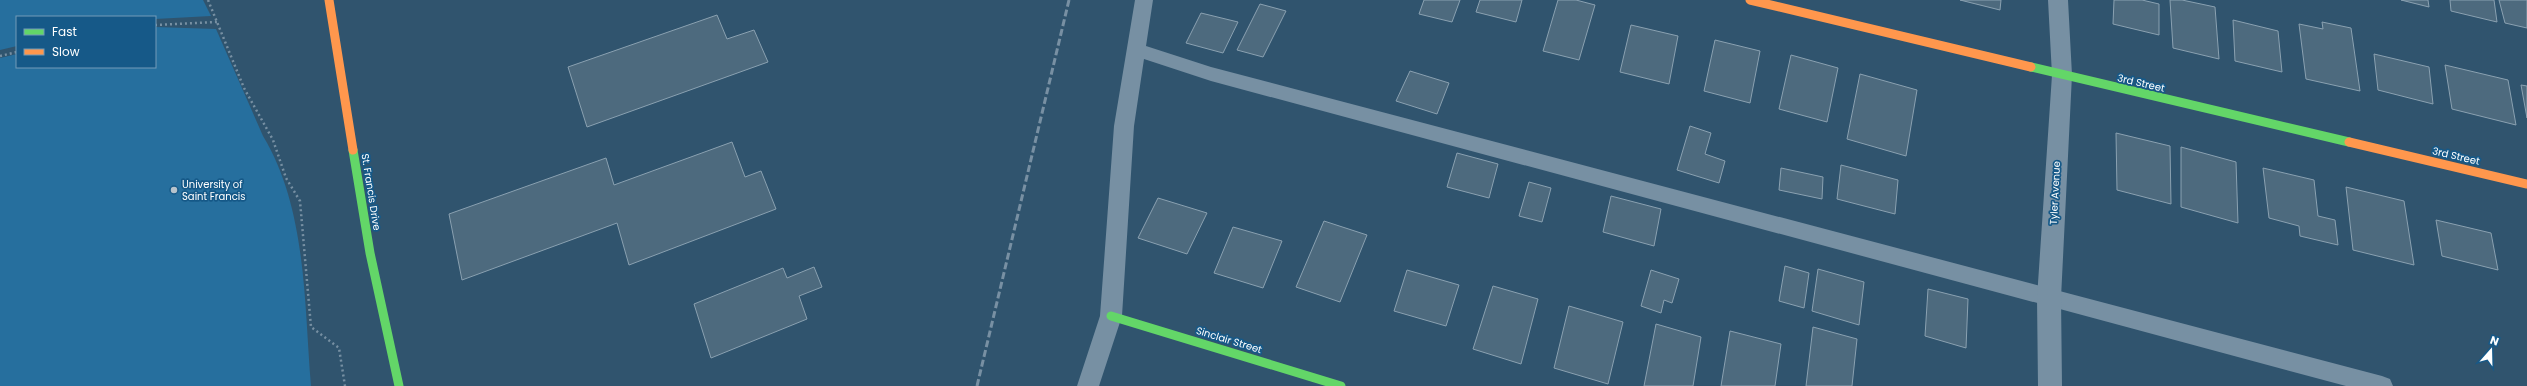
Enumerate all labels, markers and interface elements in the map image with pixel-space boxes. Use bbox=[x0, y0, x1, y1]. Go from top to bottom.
legend bbox=[16, 16, 156, 68]
text: Fast bbox=[52, 23, 77, 40]
text: Slow bbox=[52, 43, 80, 60]
street label: 3rd Street bbox=[2116, 70, 2167, 96]
street label: 3rd Street bbox=[2431, 143, 2482, 169]
street label: St. Francis Drive bbox=[358, 152, 384, 232]
street label: Tyler Avenue bbox=[2046, 161, 2064, 225]
place label: University of Saint Francis bbox=[182, 177, 245, 204]
marker: University of Saint Francis bbox=[169, 185, 179, 195]
street label: Sinclair Street bbox=[1194, 323, 1264, 357]
north arrow bbox=[2471, 330, 2511, 370]
text: N bbox=[2488, 332, 2501, 350]

